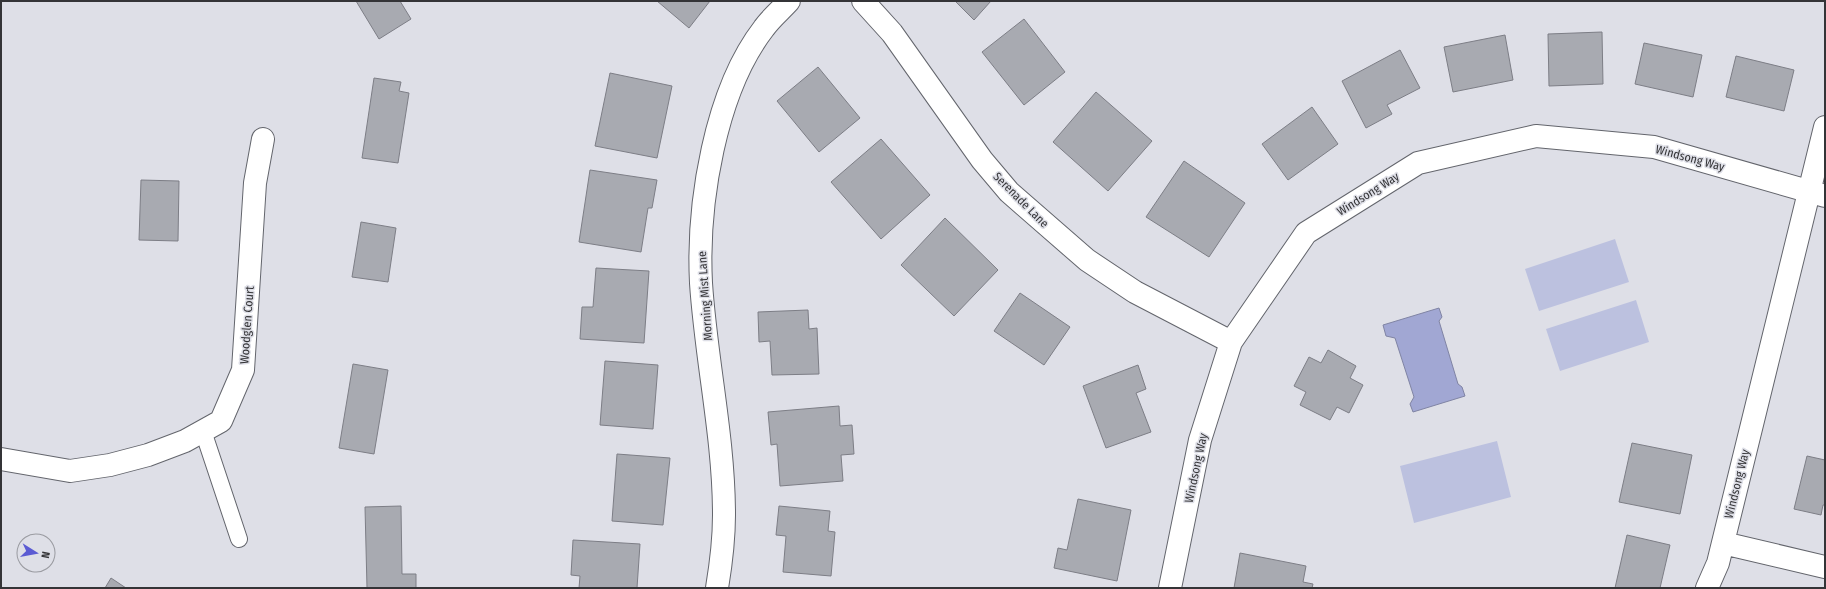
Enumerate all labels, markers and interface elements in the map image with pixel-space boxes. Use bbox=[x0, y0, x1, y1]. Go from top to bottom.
street label: Windsong Way bbox=[1654, 142, 1727, 174]
street label: Serenade Lane bbox=[990, 169, 1052, 231]
street label: Windsong Way bbox=[1334, 169, 1402, 219]
street label: Morning Mist Lane bbox=[695, 251, 715, 341]
street label: Woodglen Court bbox=[237, 285, 257, 365]
street label: Windsong Way bbox=[1182, 431, 1210, 504]
street label: Windsong Way bbox=[1722, 447, 1752, 520]
north arrow bbox=[16, 533, 56, 573]
text: N bbox=[38, 550, 52, 559]

